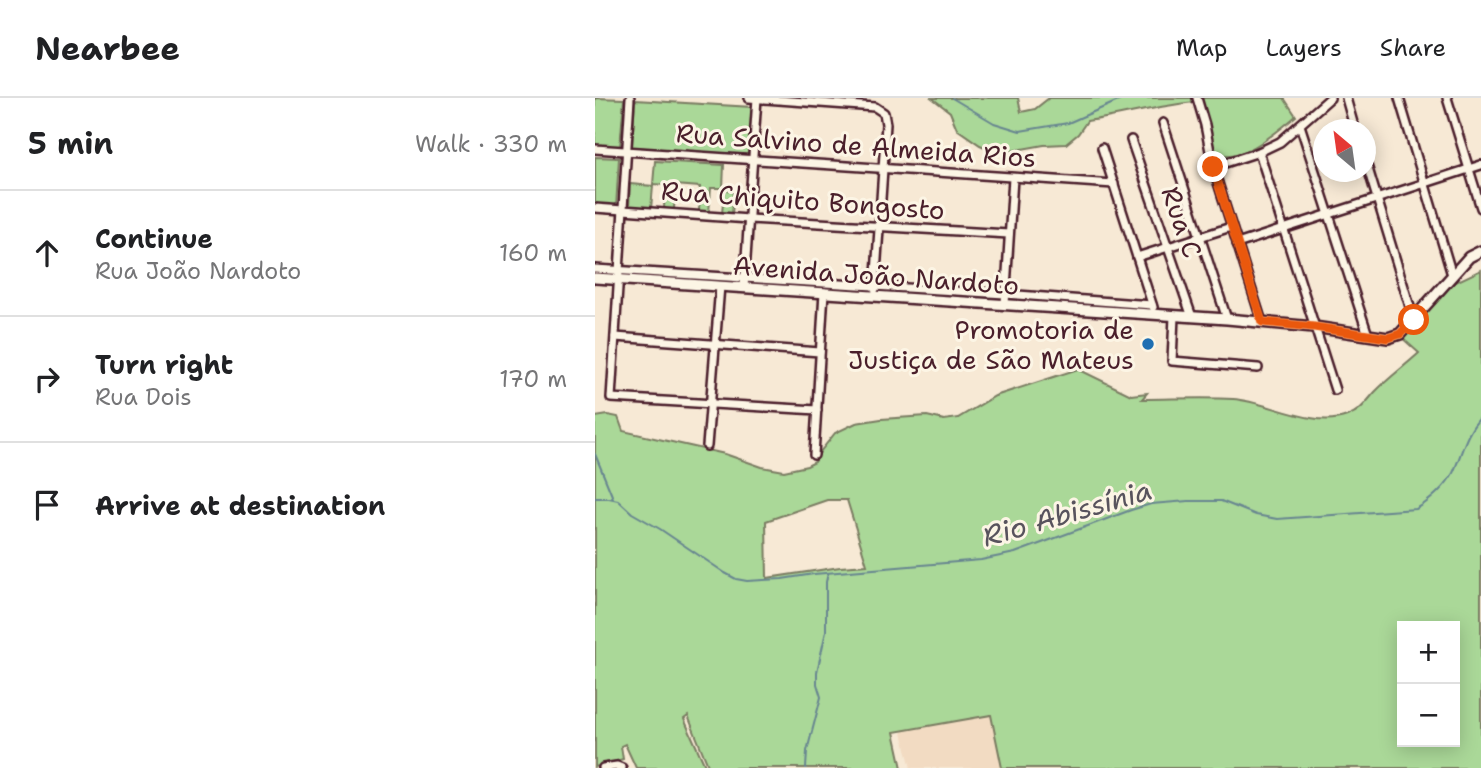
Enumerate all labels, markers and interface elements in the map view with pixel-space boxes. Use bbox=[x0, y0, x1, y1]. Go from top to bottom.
text: Nearbee bbox=[35, 26, 180, 71]
text: Map bbox=[1176, 32, 1227, 64]
text: Layers bbox=[1265, 32, 1342, 64]
text: Share bbox=[1380, 32, 1446, 64]
street label: Rua Salvino de Almeida Rios bbox=[675, 115, 1037, 175]
north arrow bbox=[1313, 119, 1376, 182]
text: 5 min bbox=[28, 123, 113, 164]
text: Walk · 330 m bbox=[415, 129, 567, 159]
route end bbox=[1197, 151, 1228, 182]
street label: Rua Chiquito Bongosto bbox=[660, 173, 946, 227]
street label: Rua C bbox=[1154, 182, 1210, 262]
text: Continue bbox=[95, 221, 213, 256]
icon: ahead bbox=[28, 234, 66, 272]
text: 160 m bbox=[499, 238, 567, 268]
street label: Avenida João Nardoto bbox=[732, 248, 1020, 302]
text: Rua João Nardoto bbox=[95, 256, 301, 286]
route start bbox=[1398, 304, 1429, 335]
place label: Promotoria de Justiça de São Mateus bbox=[848, 312, 1134, 377]
marker: Promotoria de Justiça de São Mateus bbox=[1140, 336, 1156, 352]
text: Turn right bbox=[95, 347, 233, 382]
icon: right bbox=[28, 360, 66, 398]
text: 170 m bbox=[499, 364, 567, 394]
text: Rua Dois bbox=[95, 382, 192, 412]
water label: Rio Abissínia bbox=[978, 471, 1156, 555]
icon: arrive bbox=[28, 486, 66, 524]
text: Arrive at destination bbox=[95, 488, 385, 523]
map controls bbox=[1397, 621, 1460, 747]
button: + bbox=[1397, 621, 1460, 684]
button: − bbox=[1397, 684, 1460, 747]

